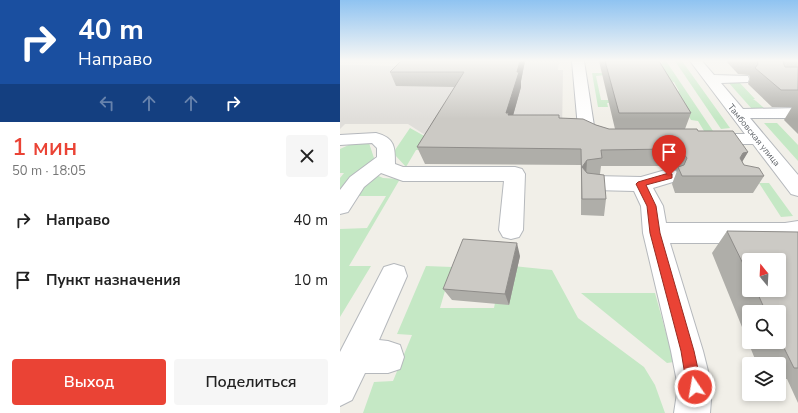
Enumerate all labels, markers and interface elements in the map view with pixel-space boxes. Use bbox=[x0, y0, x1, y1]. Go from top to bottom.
text: 40 m bbox=[78, 11, 144, 49]
icon: right bbox=[12, 16, 64, 68]
text: Направо bbox=[78, 47, 152, 71]
icon: left bbox=[96, 92, 118, 114]
icon: ahead bbox=[138, 92, 160, 114]
icon: ahead bbox=[180, 92, 202, 114]
icon: right bbox=[222, 92, 244, 114]
street label: Тамбовская улица bbox=[725, 101, 783, 169]
text: 1 мин bbox=[12, 131, 77, 163]
button: close bbox=[286, 135, 328, 177]
pin bbox=[652, 135, 686, 176]
icon: arrive bbox=[658, 141, 680, 163]
text: 50 m · 18:05 bbox=[12, 162, 86, 180]
icon: right bbox=[12, 209, 34, 231]
text: Направо bbox=[46, 210, 110, 230]
text: 40 m bbox=[293, 210, 328, 230]
north arrow bbox=[742, 253, 786, 297]
map controls bbox=[742, 253, 786, 401]
icon: arrive bbox=[12, 269, 34, 291]
text: Пункт назначения bbox=[46, 270, 181, 290]
text: 10 m bbox=[293, 270, 328, 290]
button: search bbox=[742, 305, 786, 349]
button: layers bbox=[742, 357, 786, 401]
button: Выход bbox=[12, 359, 166, 405]
button: Поделиться bbox=[174, 359, 328, 405]
position arrow bbox=[674, 366, 716, 408]

